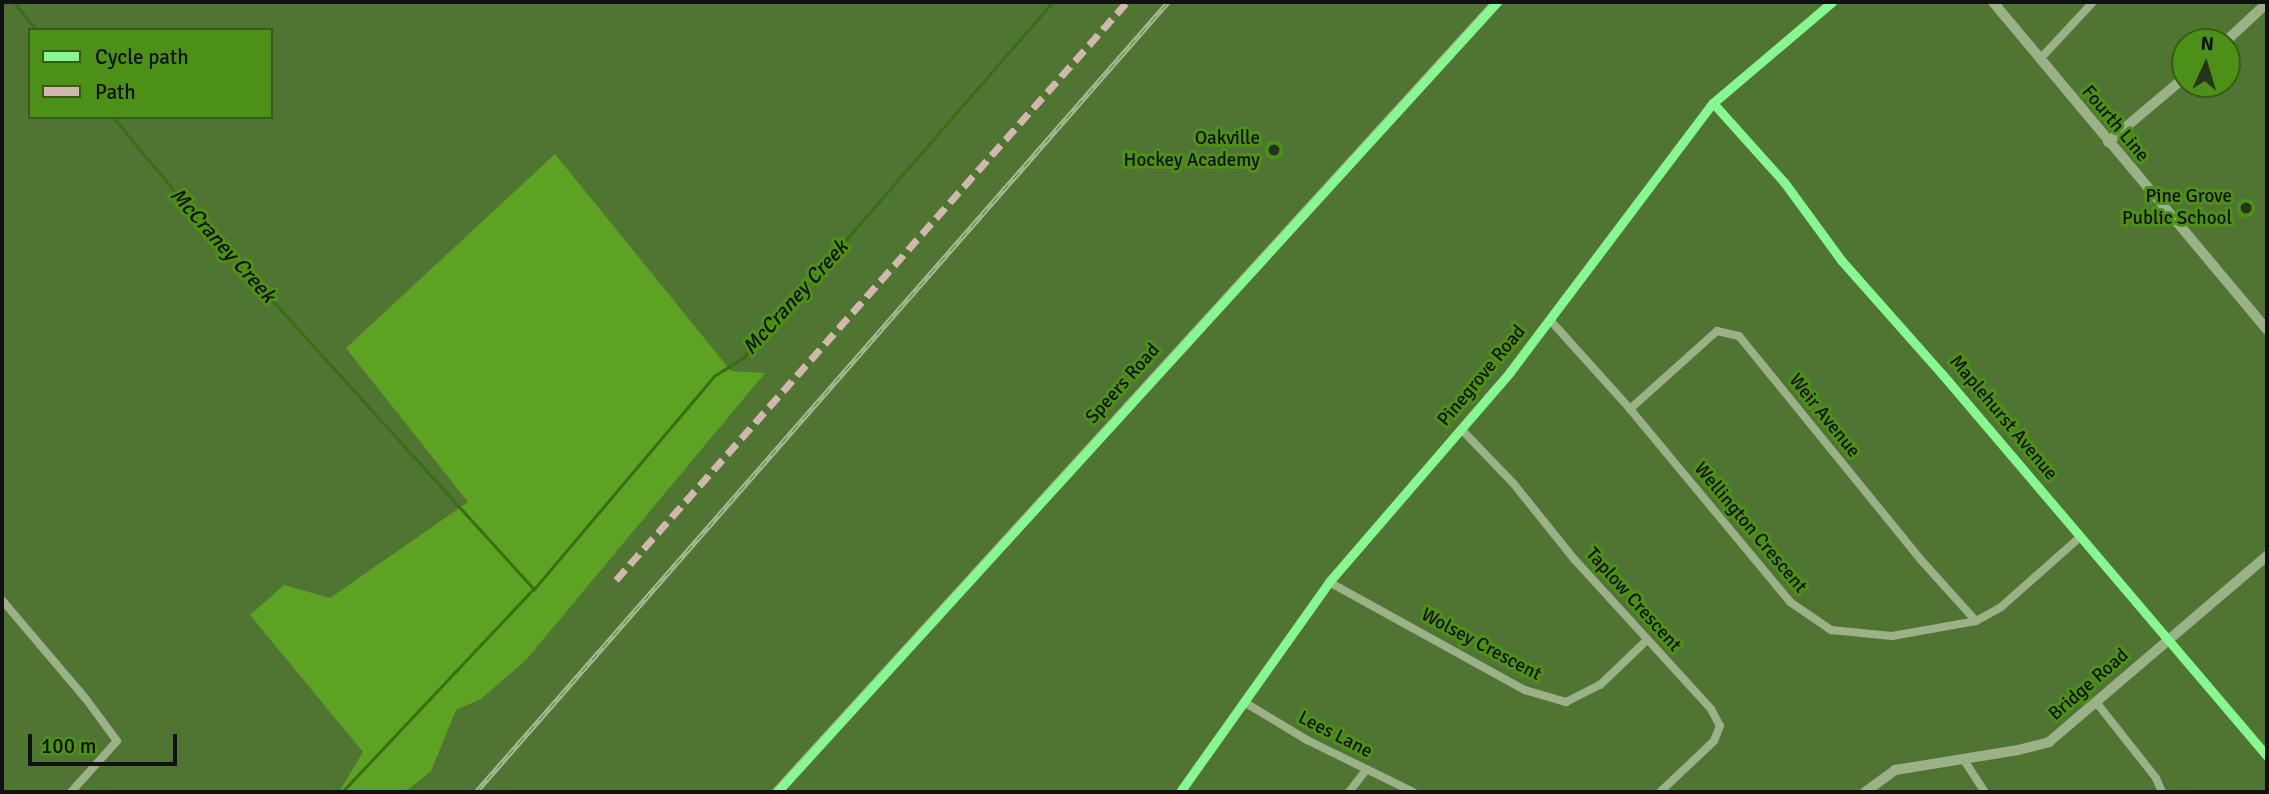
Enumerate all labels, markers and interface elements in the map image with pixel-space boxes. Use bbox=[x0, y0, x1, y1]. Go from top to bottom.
legend bbox=[28, 28, 273, 119]
north arrow bbox=[2171, 28, 2241, 98]
text: N bbox=[2200, 32, 2215, 56]
text: Cycle path bbox=[95, 44, 189, 70]
text: Path bbox=[95, 79, 136, 105]
street label: Fourth Line bbox=[2076, 81, 2154, 167]
place label: Oakville Hockey Academy bbox=[1124, 128, 1260, 172]
marker: Oakville Hockey Academy bbox=[1266, 142, 1282, 158]
water label: McCraney Creek bbox=[165, 182, 281, 308]
place label: Pine Grove Public School bbox=[2122, 186, 2232, 230]
marker: Pine Grove Public School bbox=[2238, 200, 2254, 216]
water label: McCraney Creek bbox=[737, 234, 853, 360]
street label: Pinegrove Road bbox=[1433, 321, 1531, 431]
street label: Speers Road bbox=[1081, 339, 1165, 429]
street label: Maplehurst Avenue bbox=[1944, 351, 2062, 485]
street label: Weir Avenue bbox=[1783, 370, 1865, 462]
street label: Wellington Crescent bbox=[1689, 458, 1811, 598]
street label: Taplow Crescent bbox=[1580, 543, 1686, 657]
street label: Wolsey Crescent bbox=[1417, 604, 1545, 686]
street label: Bridge Road bbox=[2044, 644, 2134, 726]
street label: Lees Lane bbox=[1294, 707, 1376, 763]
scale bar bbox=[32, 720, 180, 764]
text: 100 m bbox=[41, 733, 96, 759]

